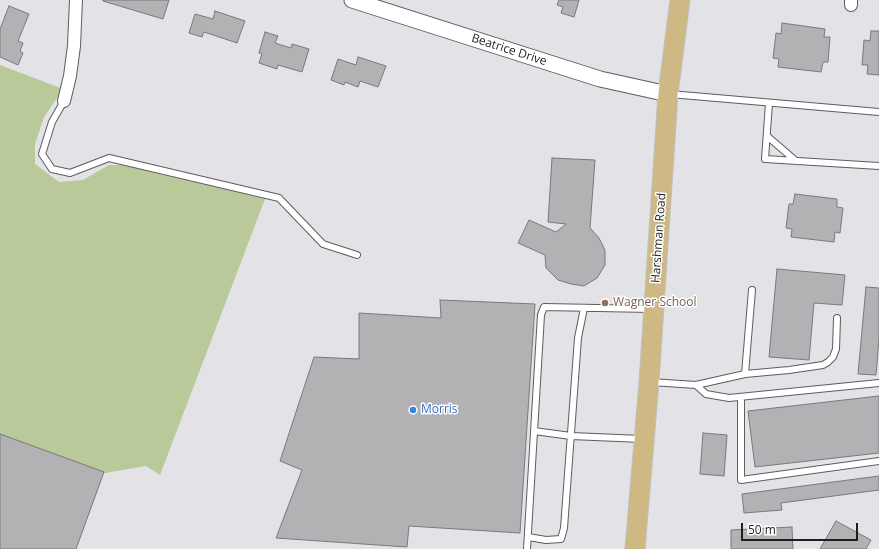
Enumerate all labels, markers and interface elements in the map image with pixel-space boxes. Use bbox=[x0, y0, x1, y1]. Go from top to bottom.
street label: Beatrice Drive bbox=[470, 31, 548, 69]
street label: Harshman Road bbox=[649, 192, 669, 284]
place label: Wagner School bbox=[613, 296, 697, 310]
marker: Wagner School bbox=[600, 298, 610, 308]
place label: Morris bbox=[421, 403, 458, 417]
marker: Morris bbox=[408, 405, 418, 415]
scale bar bbox=[743, 515, 860, 541]
text: 50 m bbox=[748, 521, 776, 538]

